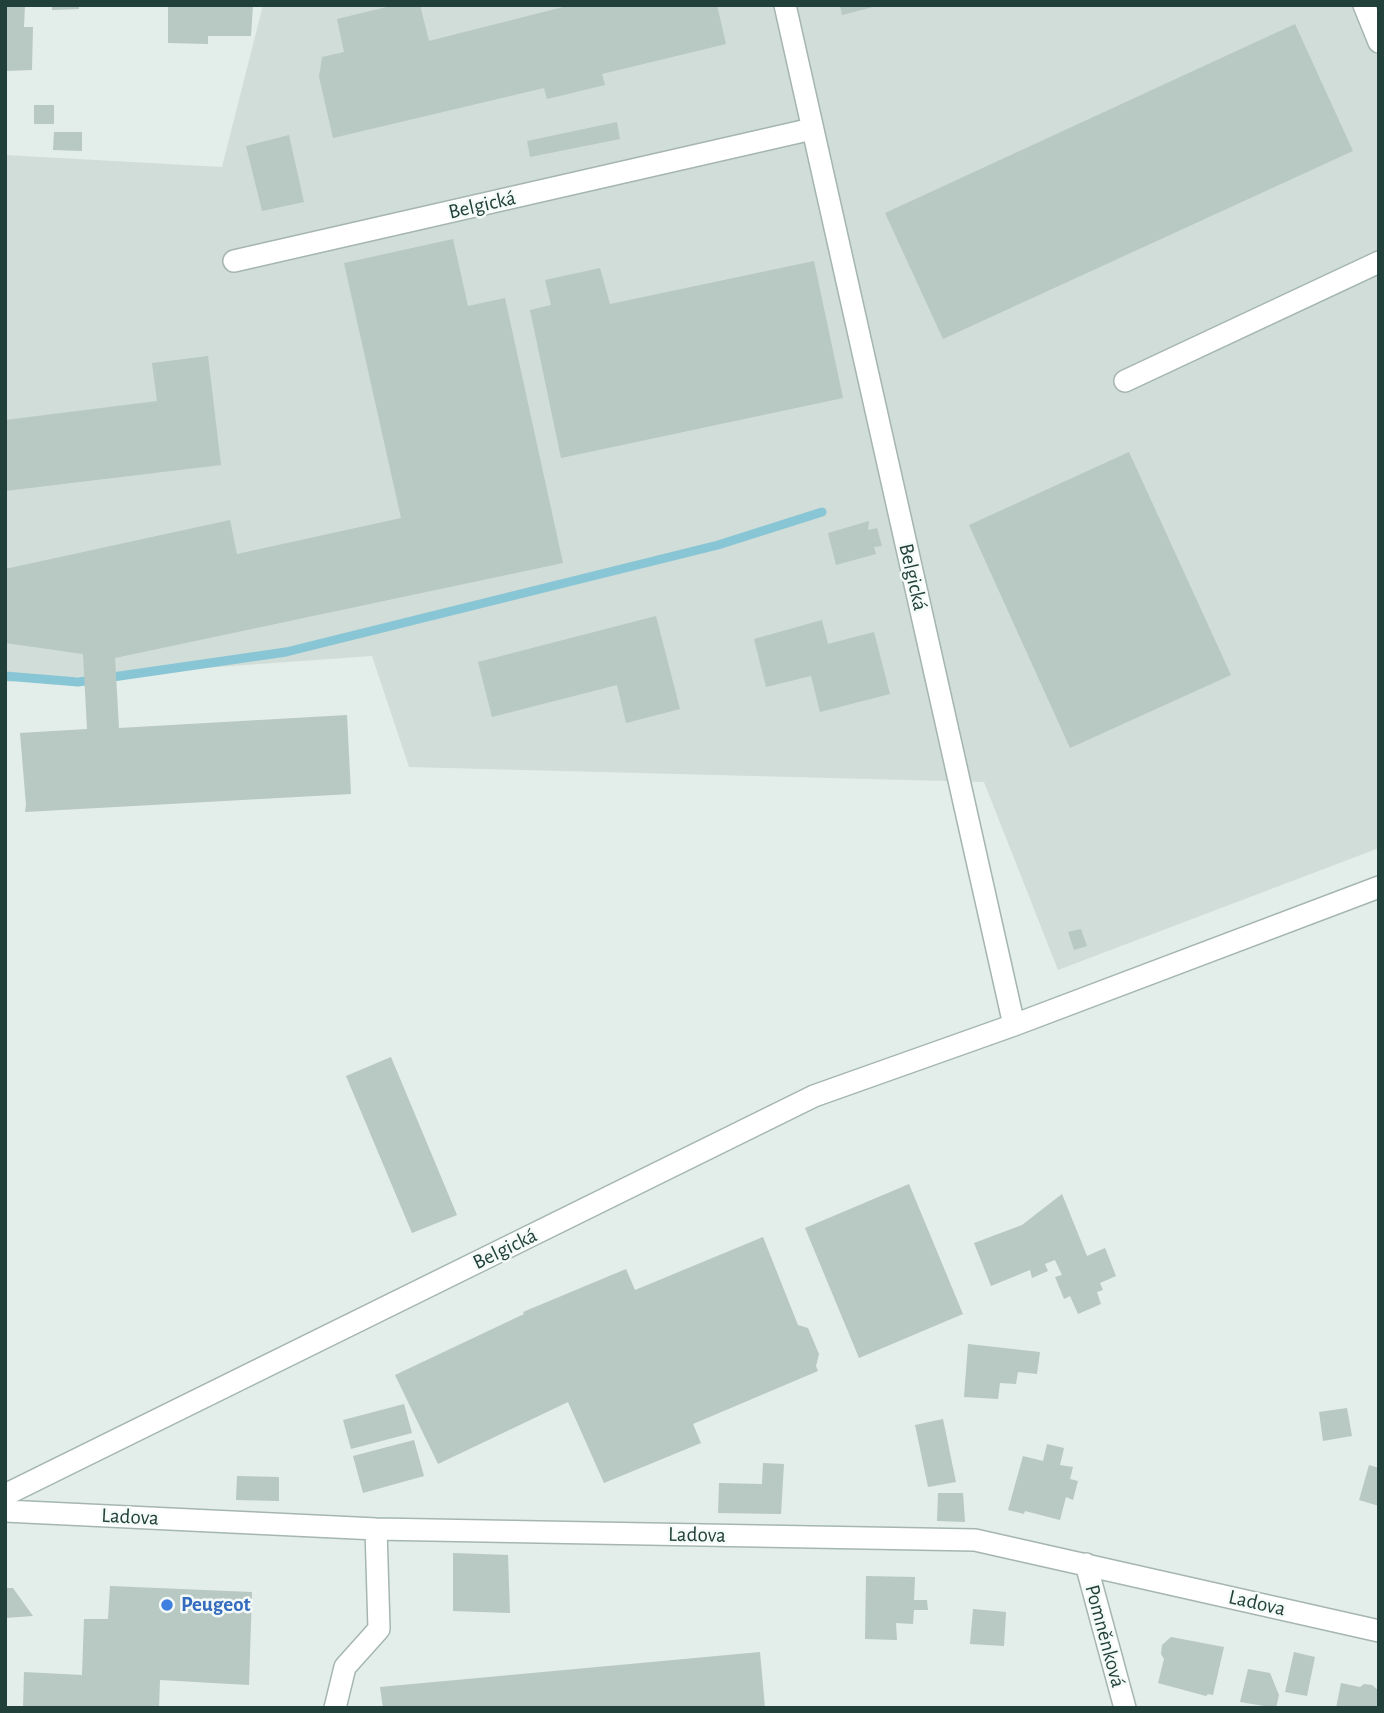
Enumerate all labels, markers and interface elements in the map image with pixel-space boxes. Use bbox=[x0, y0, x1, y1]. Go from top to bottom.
street label: Belgická bbox=[446, 185, 518, 225]
street label: Belgická bbox=[893, 541, 933, 613]
street label: Belgická bbox=[469, 1223, 541, 1275]
street label: Ladova bbox=[101, 1503, 159, 1531]
street label: Ladova bbox=[668, 1522, 726, 1548]
street label: Pomněnková bbox=[1079, 1582, 1131, 1690]
street label: Ladova bbox=[1226, 1584, 1288, 1622]
place label: Peugeot bbox=[181, 1592, 251, 1618]
marker: Peugeot bbox=[159, 1597, 175, 1613]

